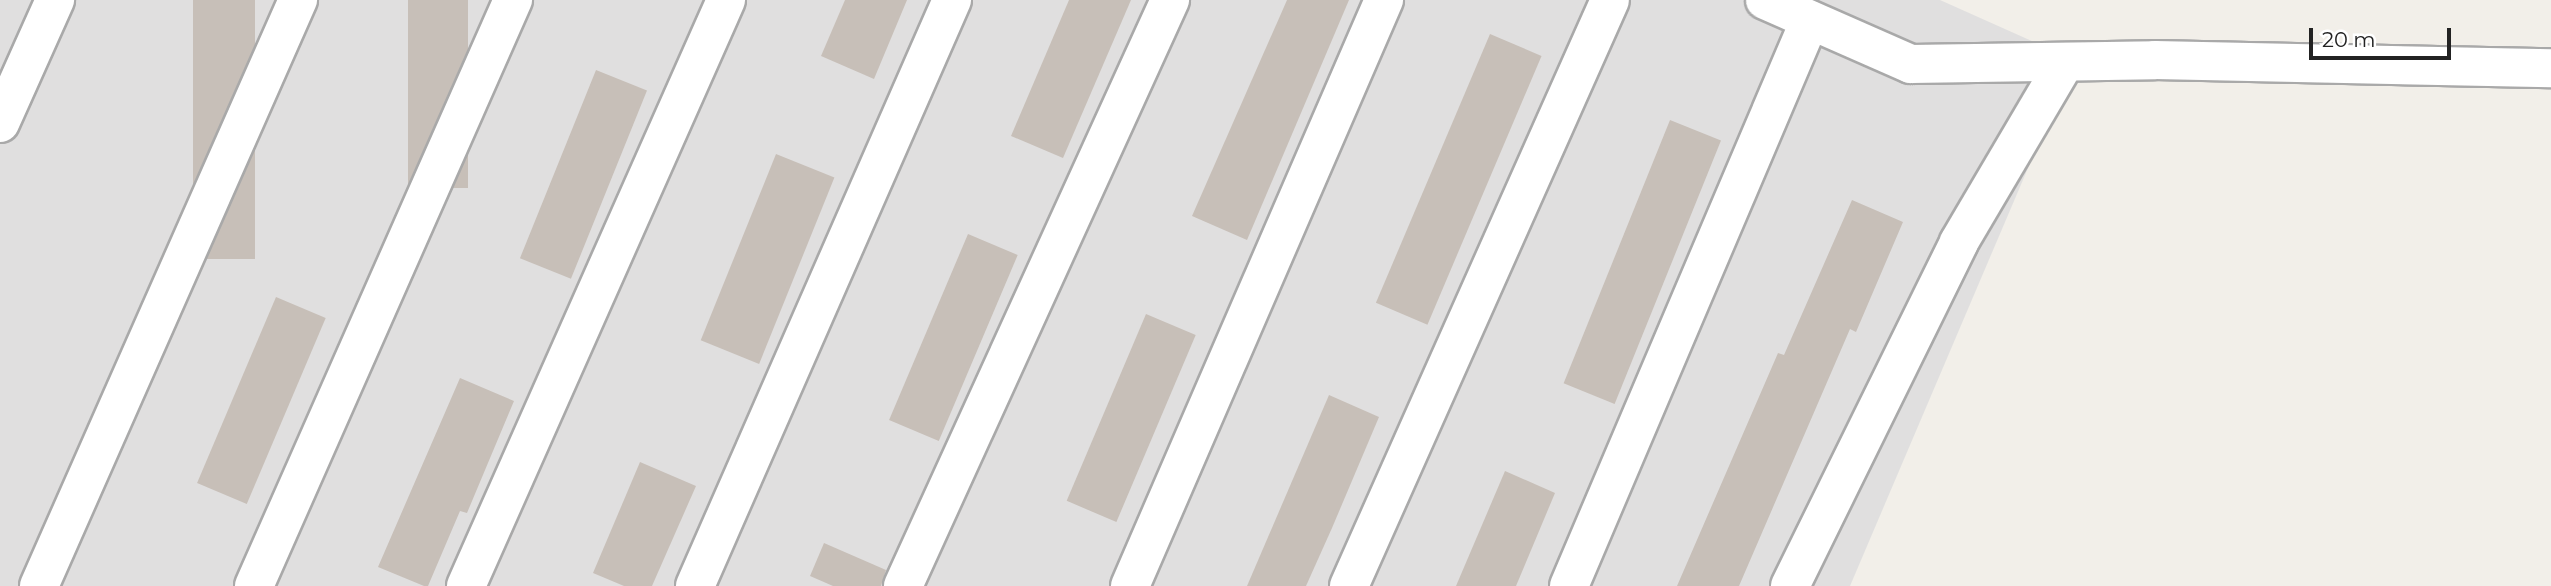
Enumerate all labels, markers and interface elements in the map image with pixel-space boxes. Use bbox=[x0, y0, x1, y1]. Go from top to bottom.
scale bar bbox=[2313, 14, 2455, 58]
text: 20 m bbox=[2322, 27, 2376, 52]

